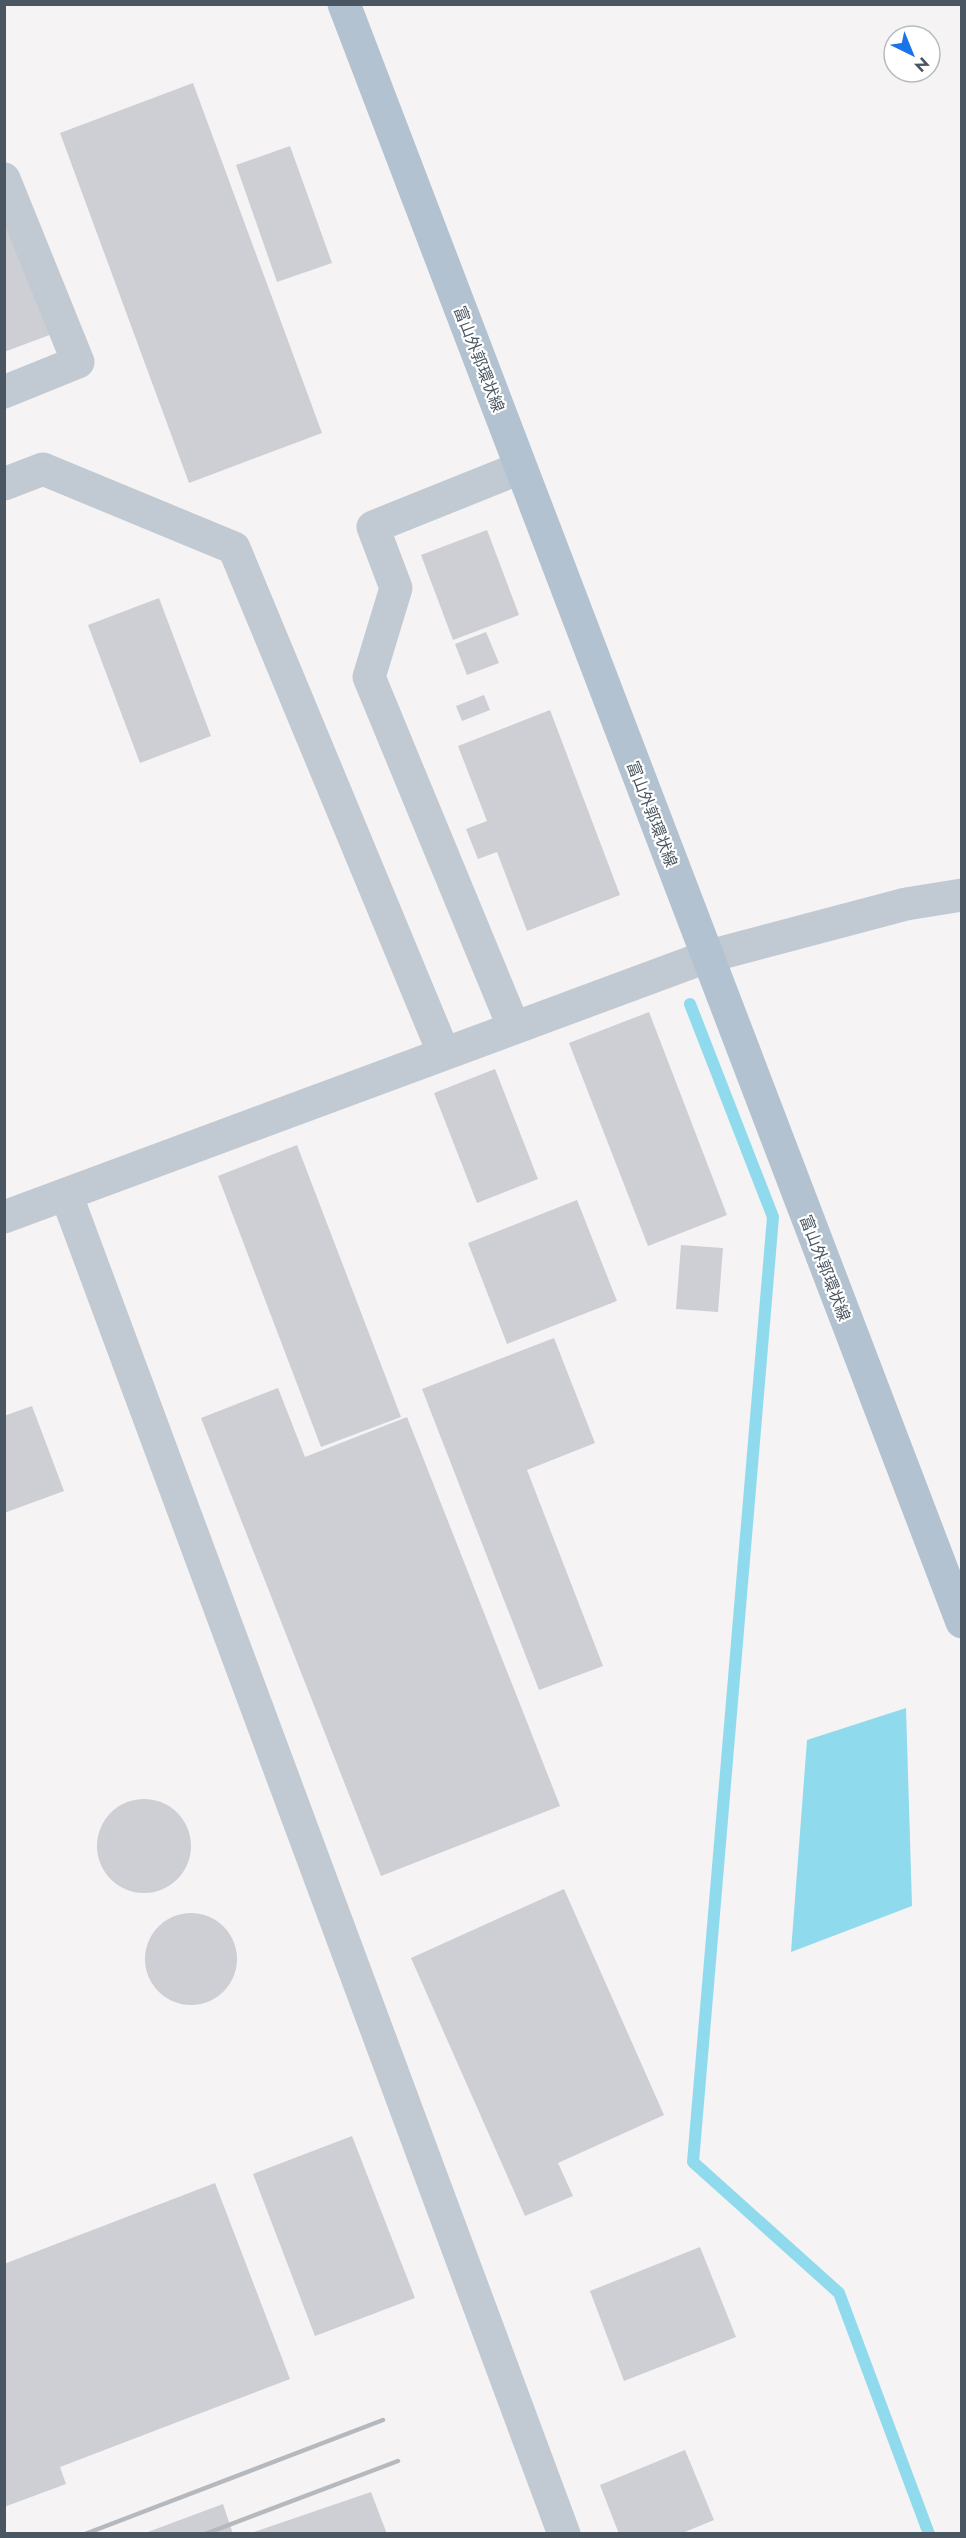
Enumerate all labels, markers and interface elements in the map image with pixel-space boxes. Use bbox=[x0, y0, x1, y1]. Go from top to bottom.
north arrow bbox=[882, 24, 942, 84]
text: N bbox=[909, 52, 934, 77]
street label: 富山外郭環状線 bbox=[448, 303, 510, 415]
street label: 富山外郭環状線 bbox=[621, 758, 683, 870]
street label: 富山外郭環状線 bbox=[794, 1212, 856, 1324]

